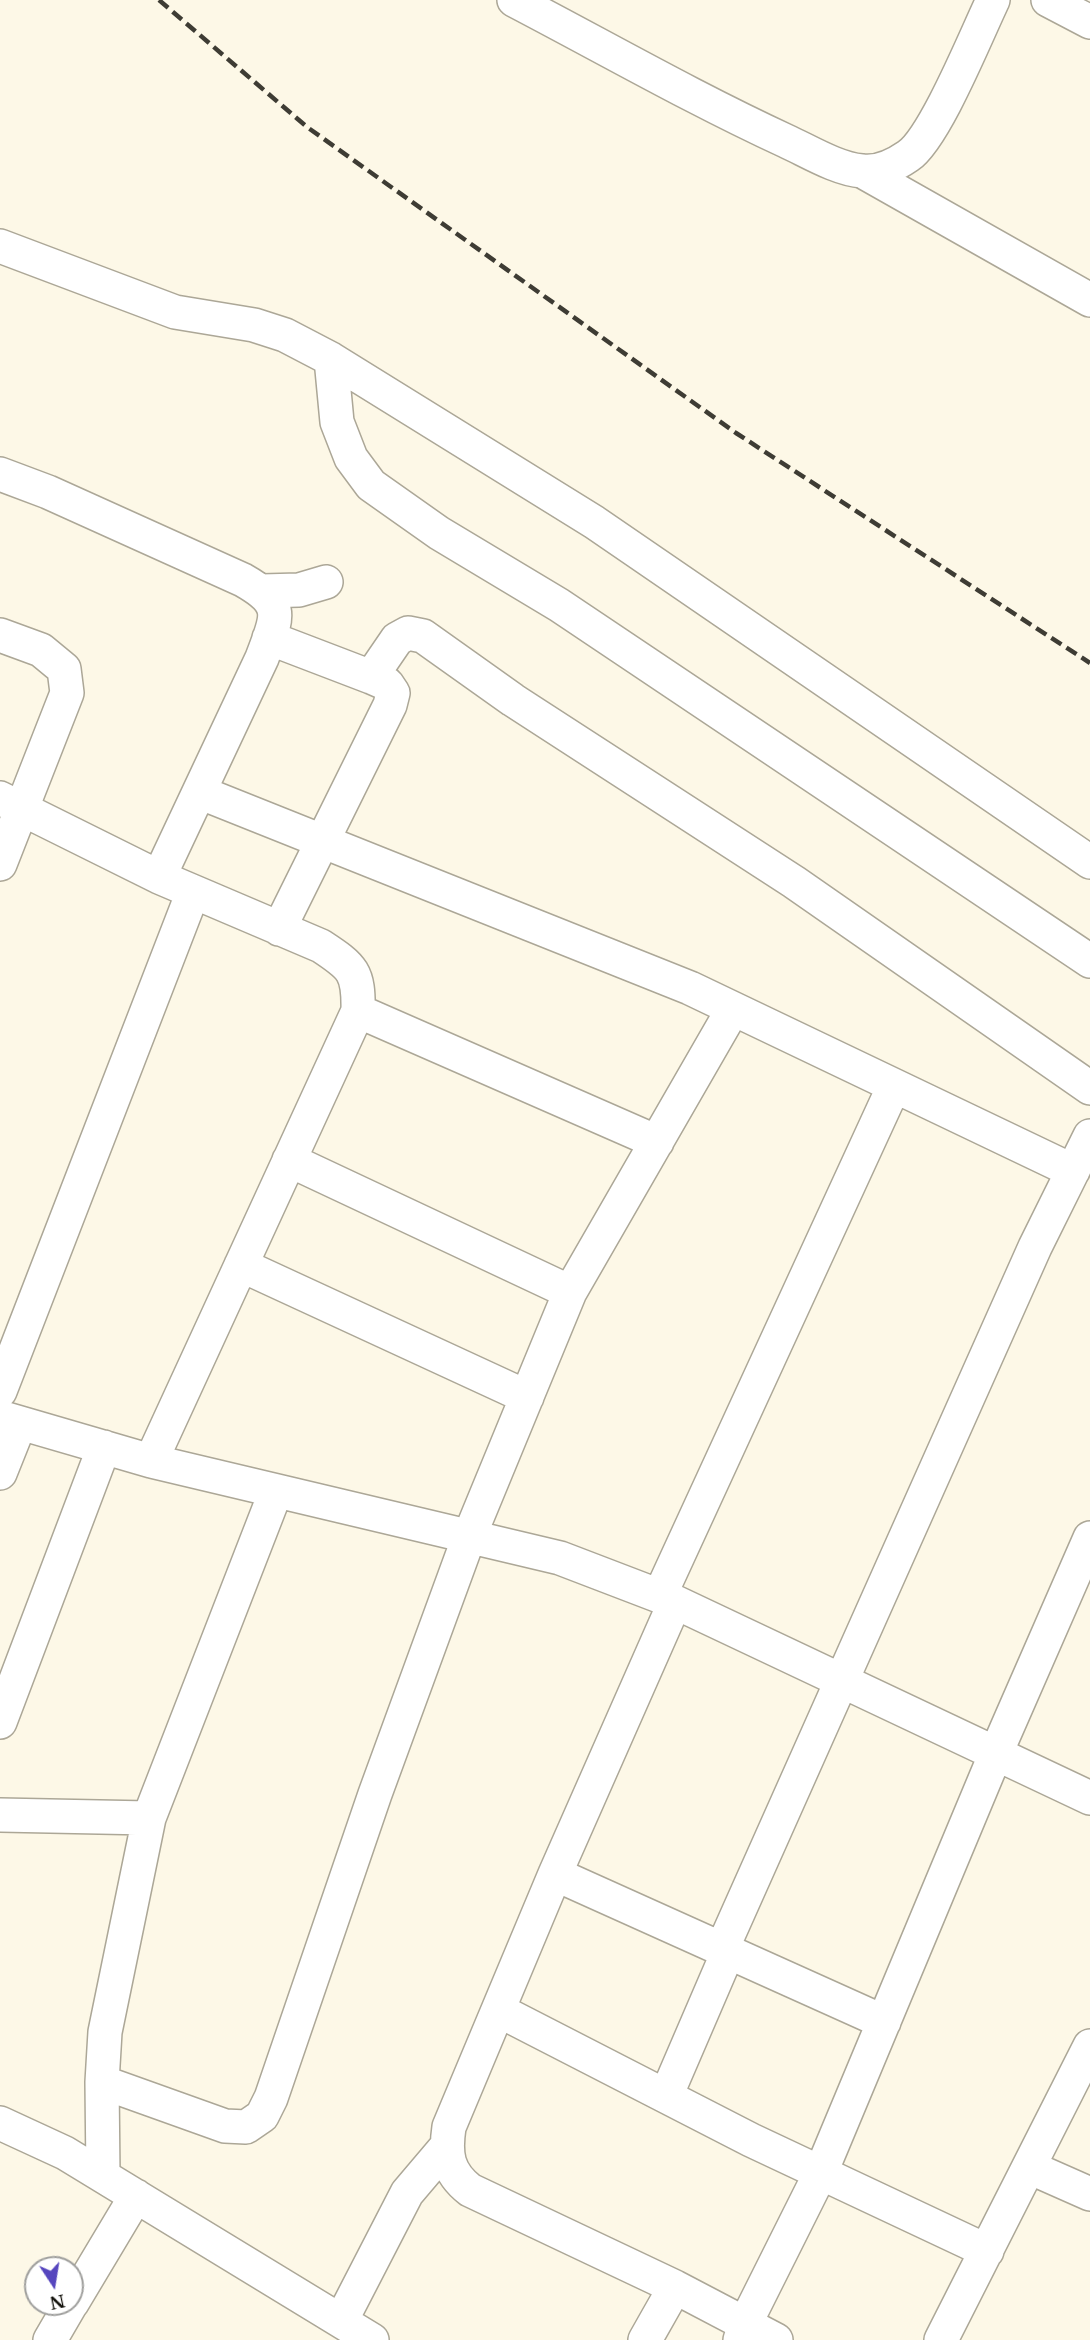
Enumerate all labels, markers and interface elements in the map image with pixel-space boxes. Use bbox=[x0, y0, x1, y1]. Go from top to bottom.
north arrow bbox=[24, 2256, 84, 2316]
text: N bbox=[48, 2290, 67, 2313]

